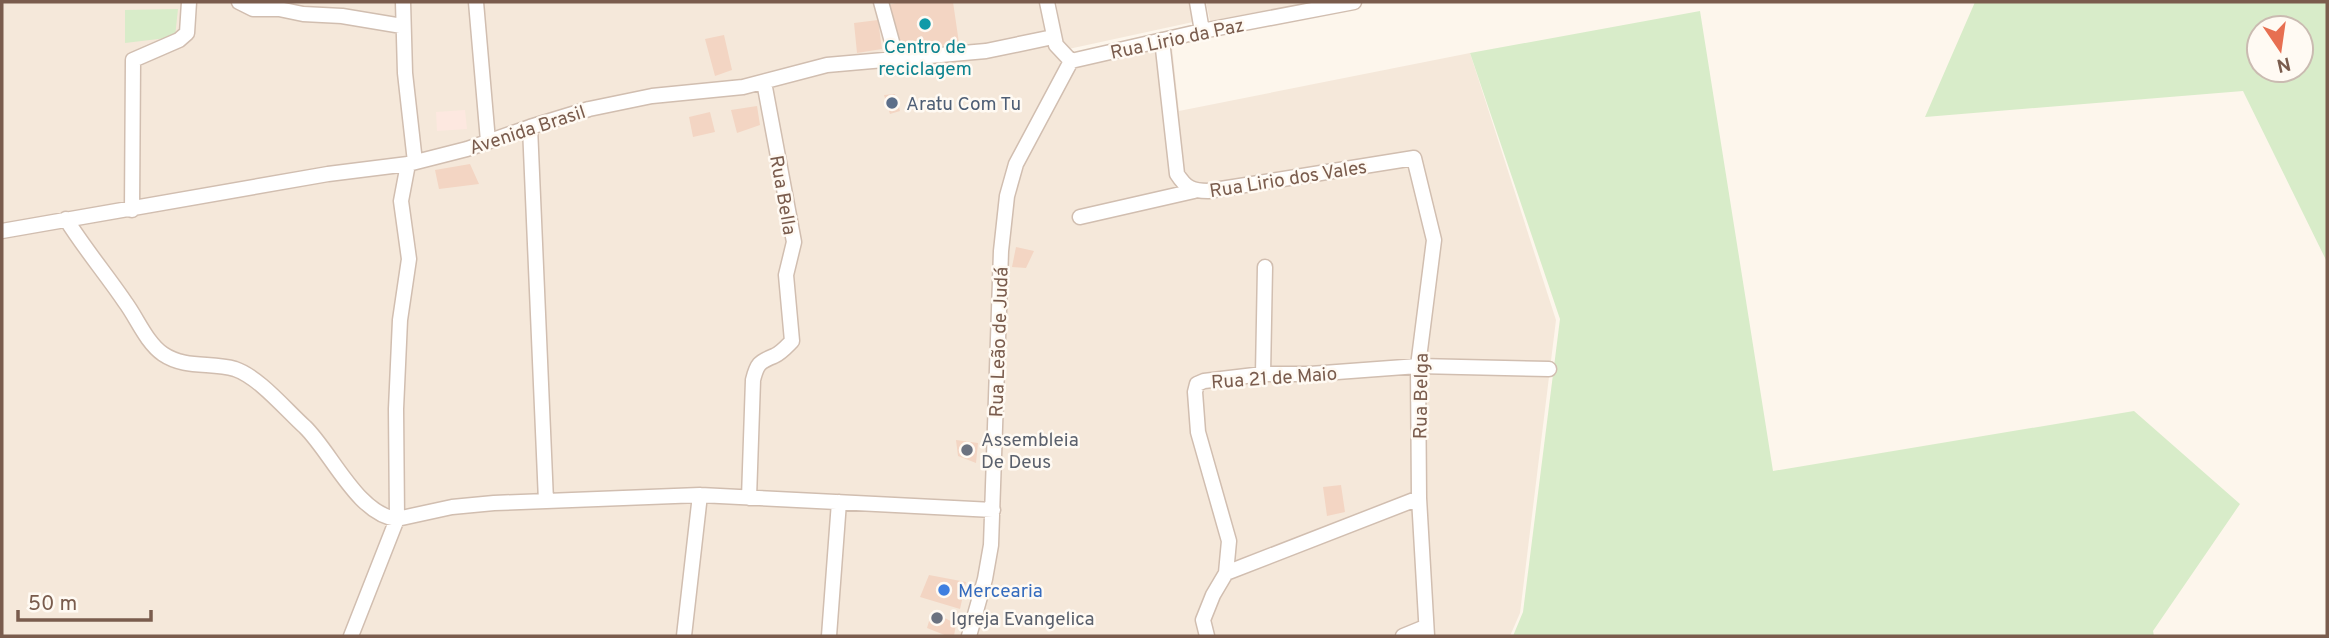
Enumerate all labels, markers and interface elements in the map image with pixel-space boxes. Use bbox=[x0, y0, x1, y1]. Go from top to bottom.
street label: Rua Lirio da Paz bbox=[1108, 14, 1247, 66]
north arrow bbox=[2245, 14, 2315, 84]
marker: Centro de reciclagem bbox=[917, 16, 933, 32]
place label: Centro de reciclagem bbox=[878, 36, 972, 82]
text: N bbox=[2274, 50, 2293, 77]
place label: Aratu Com Tu bbox=[906, 93, 1021, 117]
marker: Aratu Com Tu bbox=[884, 95, 900, 111]
street label: Avenida Brasil bbox=[466, 101, 589, 161]
street label: Rua Bella bbox=[763, 154, 801, 237]
street label: Rua Lirio dos Vales bbox=[1208, 156, 1369, 204]
street label: Rua Leão de Judá bbox=[985, 266, 1015, 418]
street label: Rua Belga bbox=[1409, 353, 1435, 439]
street label: Rua 21 de Maio bbox=[1210, 363, 1338, 395]
place label: Assembleia De Deus bbox=[981, 429, 1079, 475]
marker: Assembleia De Deus bbox=[959, 442, 975, 458]
scale bar bbox=[18, 578, 150, 622]
place label: Mercearia bbox=[958, 580, 1043, 604]
marker: Mercearia bbox=[936, 582, 952, 598]
text: 50 m bbox=[28, 591, 77, 618]
place label: Igreja Evangelica bbox=[951, 608, 1095, 632]
marker: Igreja Evangelica bbox=[929, 610, 945, 626]

